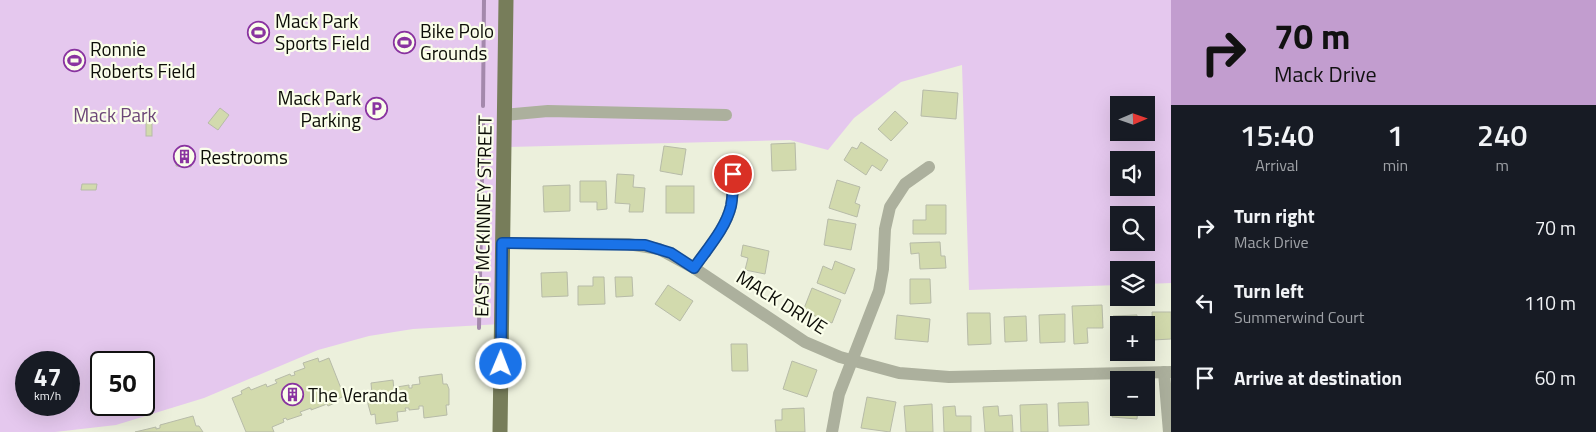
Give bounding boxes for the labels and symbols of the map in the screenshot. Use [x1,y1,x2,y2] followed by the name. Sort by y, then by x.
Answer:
[275,6,370,57] place label: Mack Park Sports Field
[420,16,494,67] place label: Bike Polo Grounds
[247,20,271,44] sports icon: Mack Park Sports Field
[392,30,416,54] sports icon: Bike Polo Grounds
[90,34,196,85] place label: Ronnie Roberts Field
[62,48,86,72] sports icon: Ronnie Roberts Field
[278,83,361,134] place label: Mack Park Parking
[1110,96,1155,141] north arrow
[365,97,389,121] parking icon: Mack Park Parking
[73,100,157,129] park label: Mack Park
[466,115,499,317] street label: EAST MCKINNEY STREET
[200,142,288,171] place label: Restrooms
[172,145,196,169] building icon: Restrooms
[712,153,754,195] pin
[731,262,833,341] street label: MACK DRIVE
[474,337,526,389] position arrow
[90,351,155,416] speed limit sign: 50
[308,380,408,409] place label: The Veranda
[280,383,304,407] building icon: The Veranda

